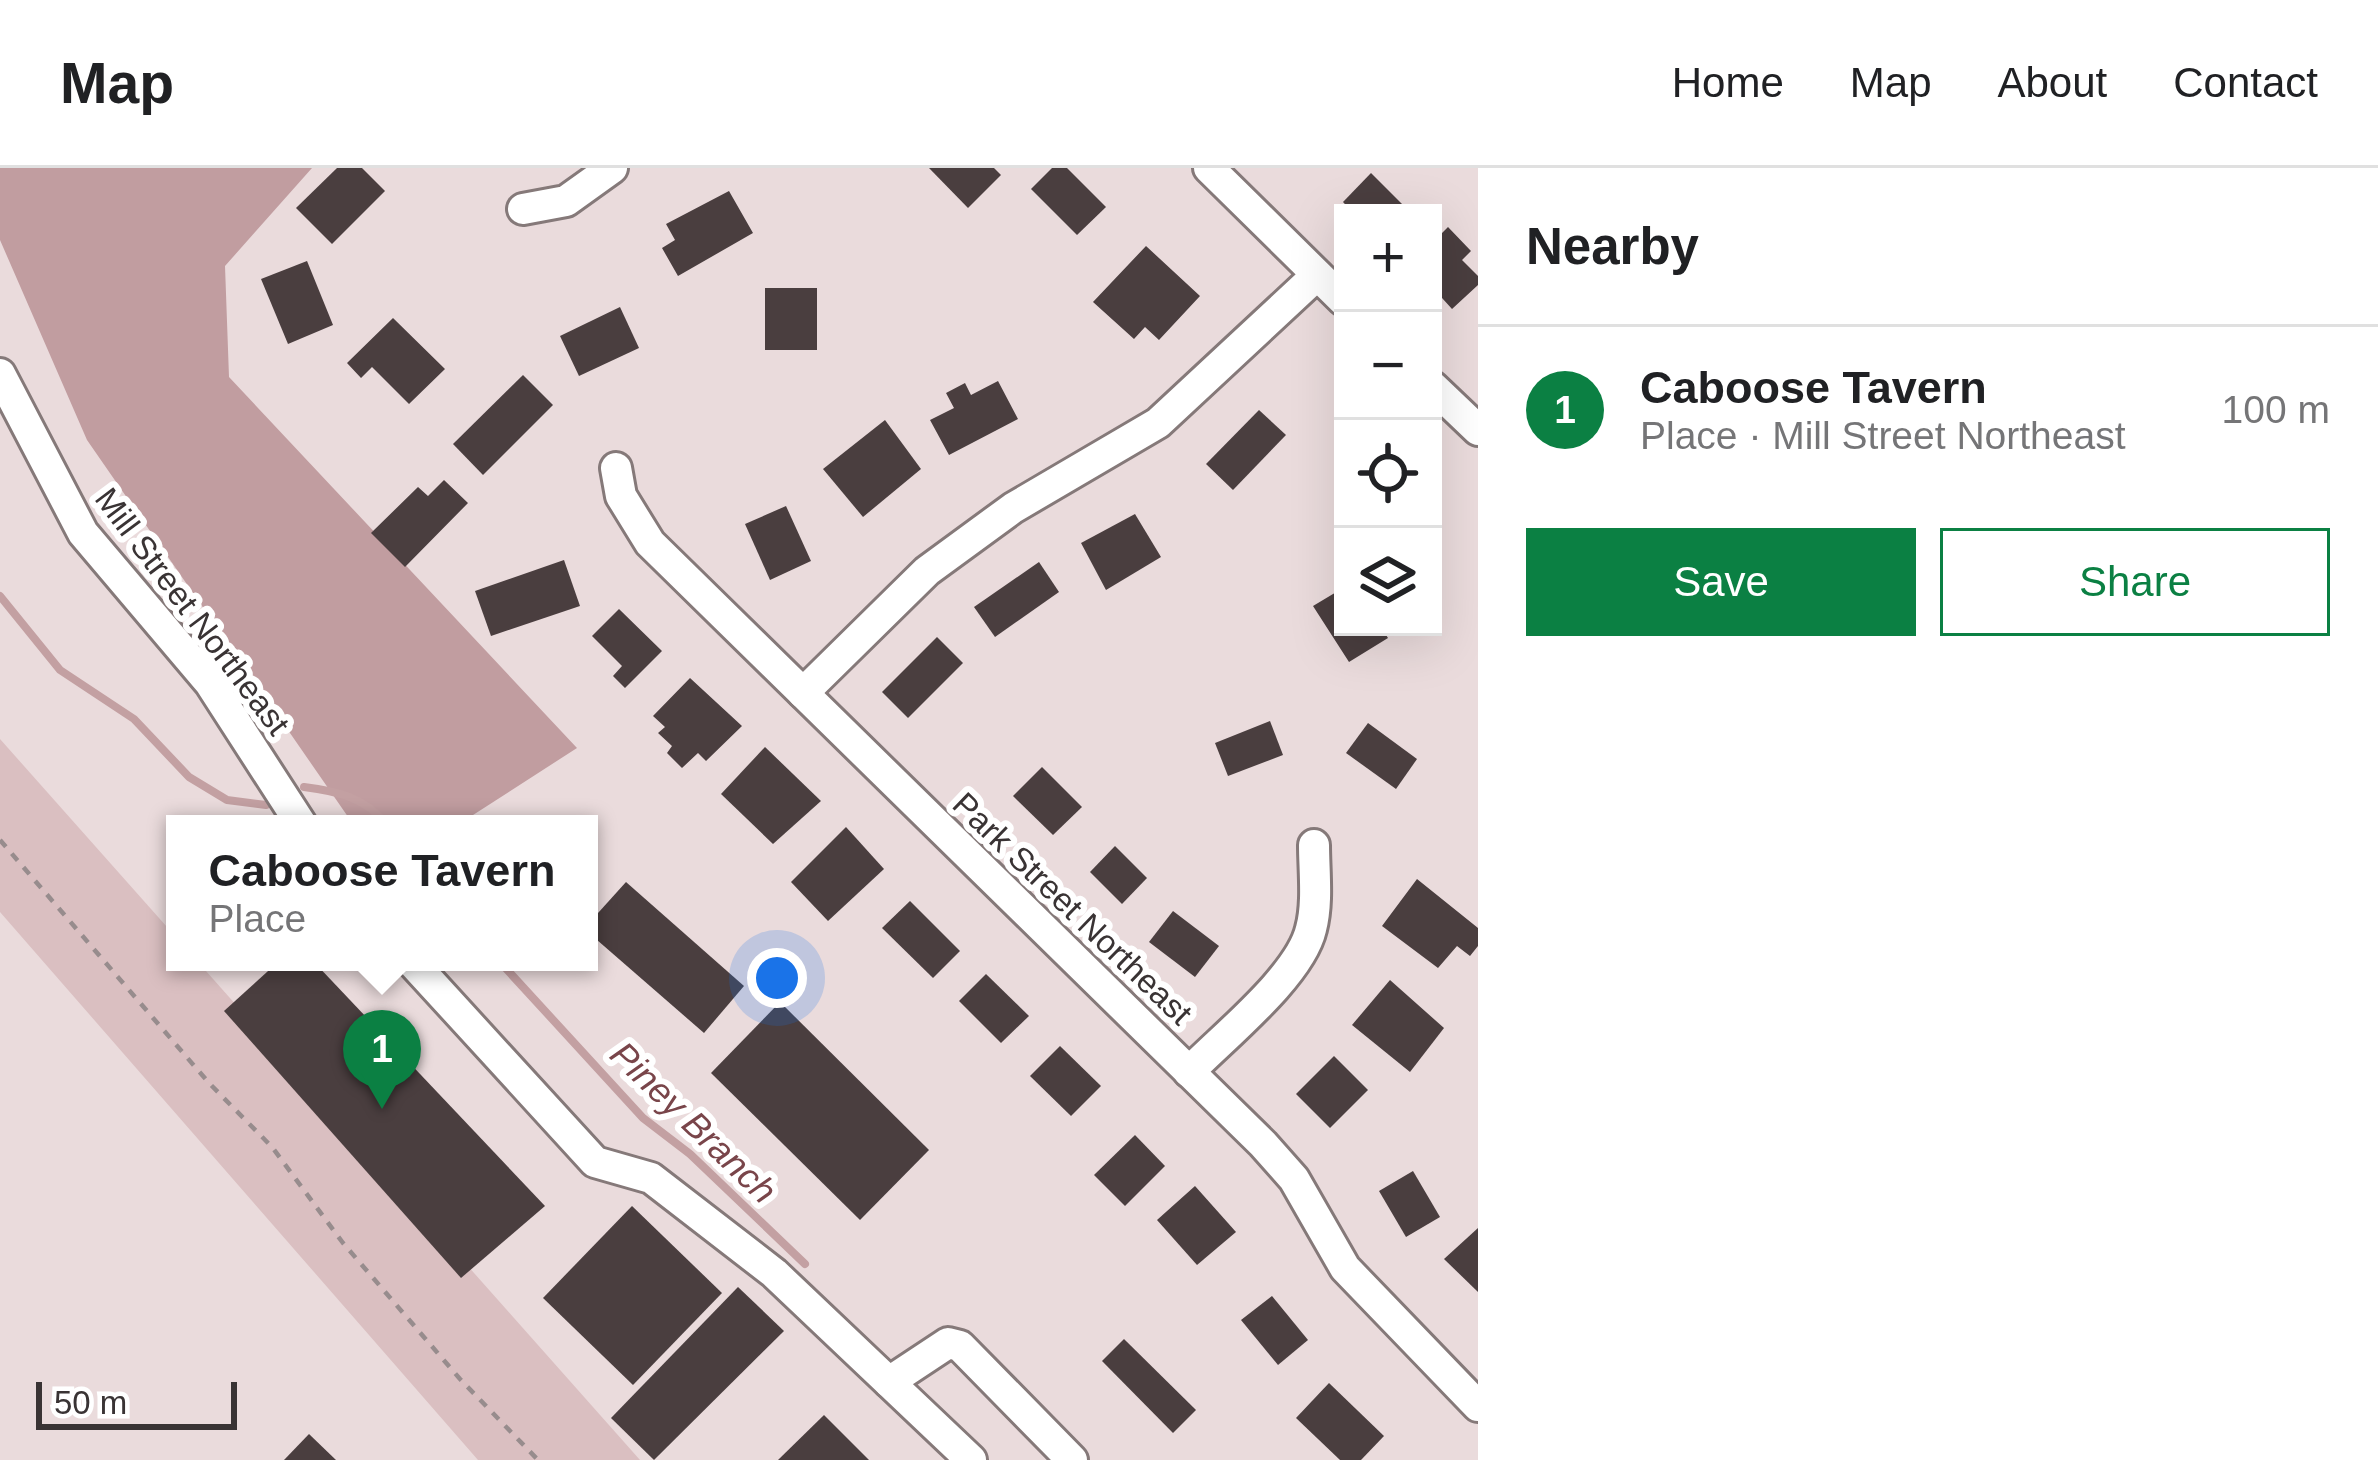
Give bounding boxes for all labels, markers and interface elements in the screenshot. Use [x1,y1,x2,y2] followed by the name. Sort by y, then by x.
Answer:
[60,51,174,115] text: Map
[1672,59,1784,106] text: Home
[1850,59,1931,106] text: Map
[1997,59,2107,106] text: About
[2173,59,2318,106] text: Contact
[1334,204,1442,636] map controls
[1334,204,1442,312] button: +
[1526,218,1699,275] text: Nearby
[1334,312,1442,420] button: −
[1640,362,1987,413] text: Caboose Tavern
[1554,388,1576,431] text: 1
[2222,388,2330,431] text: 100 m
[1640,414,2126,457] text: Place · Mill Street Northeast
[1334,420,1442,528] button: locate
[88,481,297,742] street label: Mill Street Northeast
[1334,528,1442,636] button: layers
[1526,528,1916,636] button: Save
[1940,528,2330,636] button: Share
[946,785,1200,1032] street label: Park Street Northeast
[166,815,598,971] popup
[209,845,555,896] text: Caboose Tavern
[209,897,306,940] text: Place
[747,948,807,1008] your location
[343,1010,421,1109] pin: 1
[602,1033,785,1211] water label: Piney Branch
[36,1376,237,1429] scale bar
[54,1384,127,1421] text: 50 m

